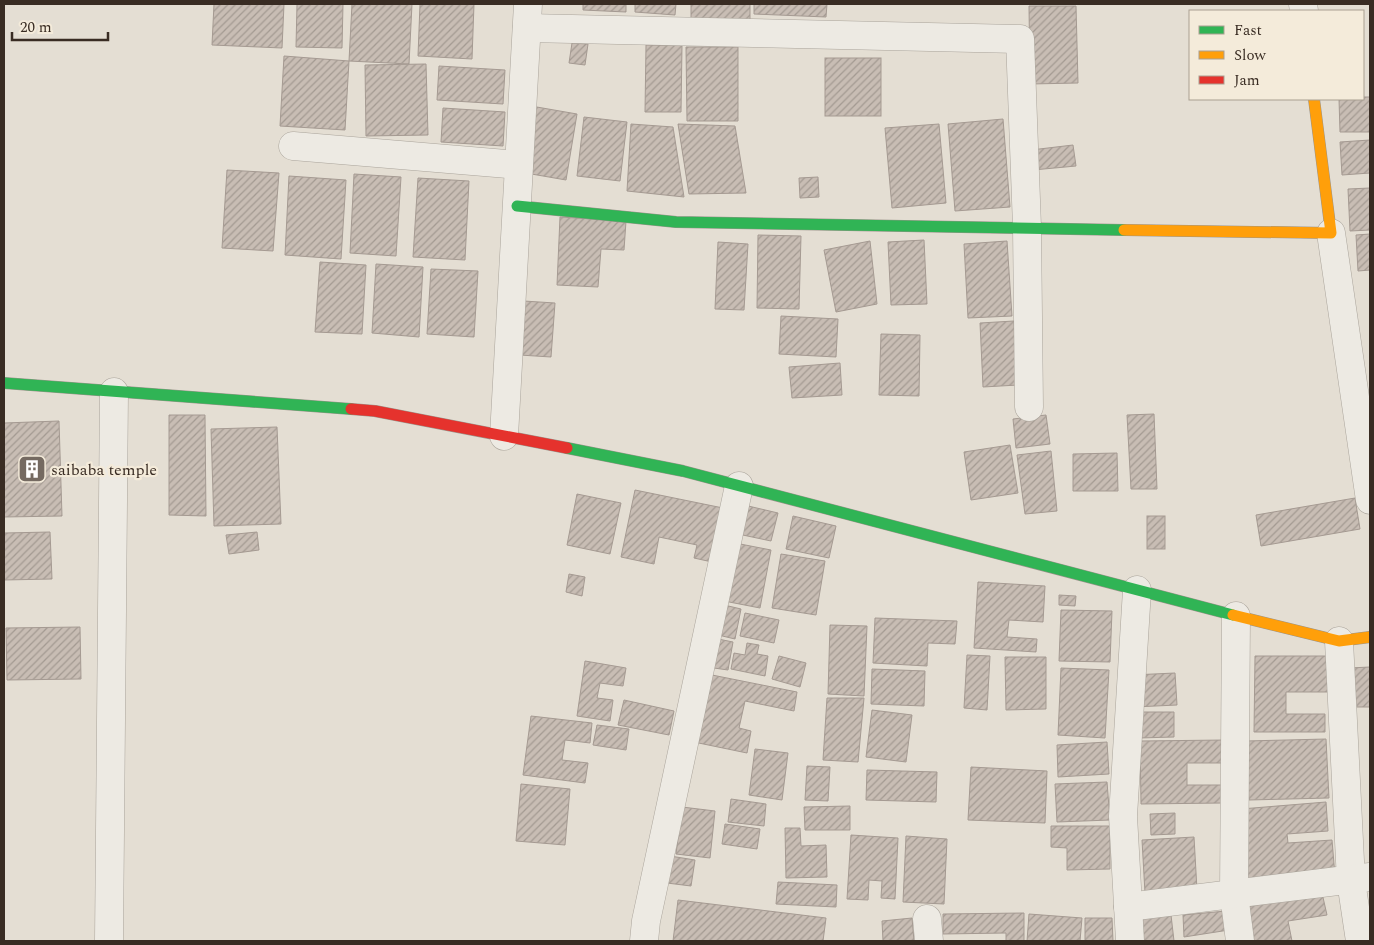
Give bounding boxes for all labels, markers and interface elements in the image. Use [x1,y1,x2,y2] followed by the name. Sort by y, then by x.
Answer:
[12,10,109,42] scale bar
[1189,10,1364,100] legend
[20,16,52,39] text: 20 m
[1234,19,1262,42] text: Fast
[1234,44,1266,67] text: Slow
[1234,69,1260,92] text: Jam
[17,454,47,484] building icon: saibaba temple
[51,458,157,482] place label: saibaba temple

